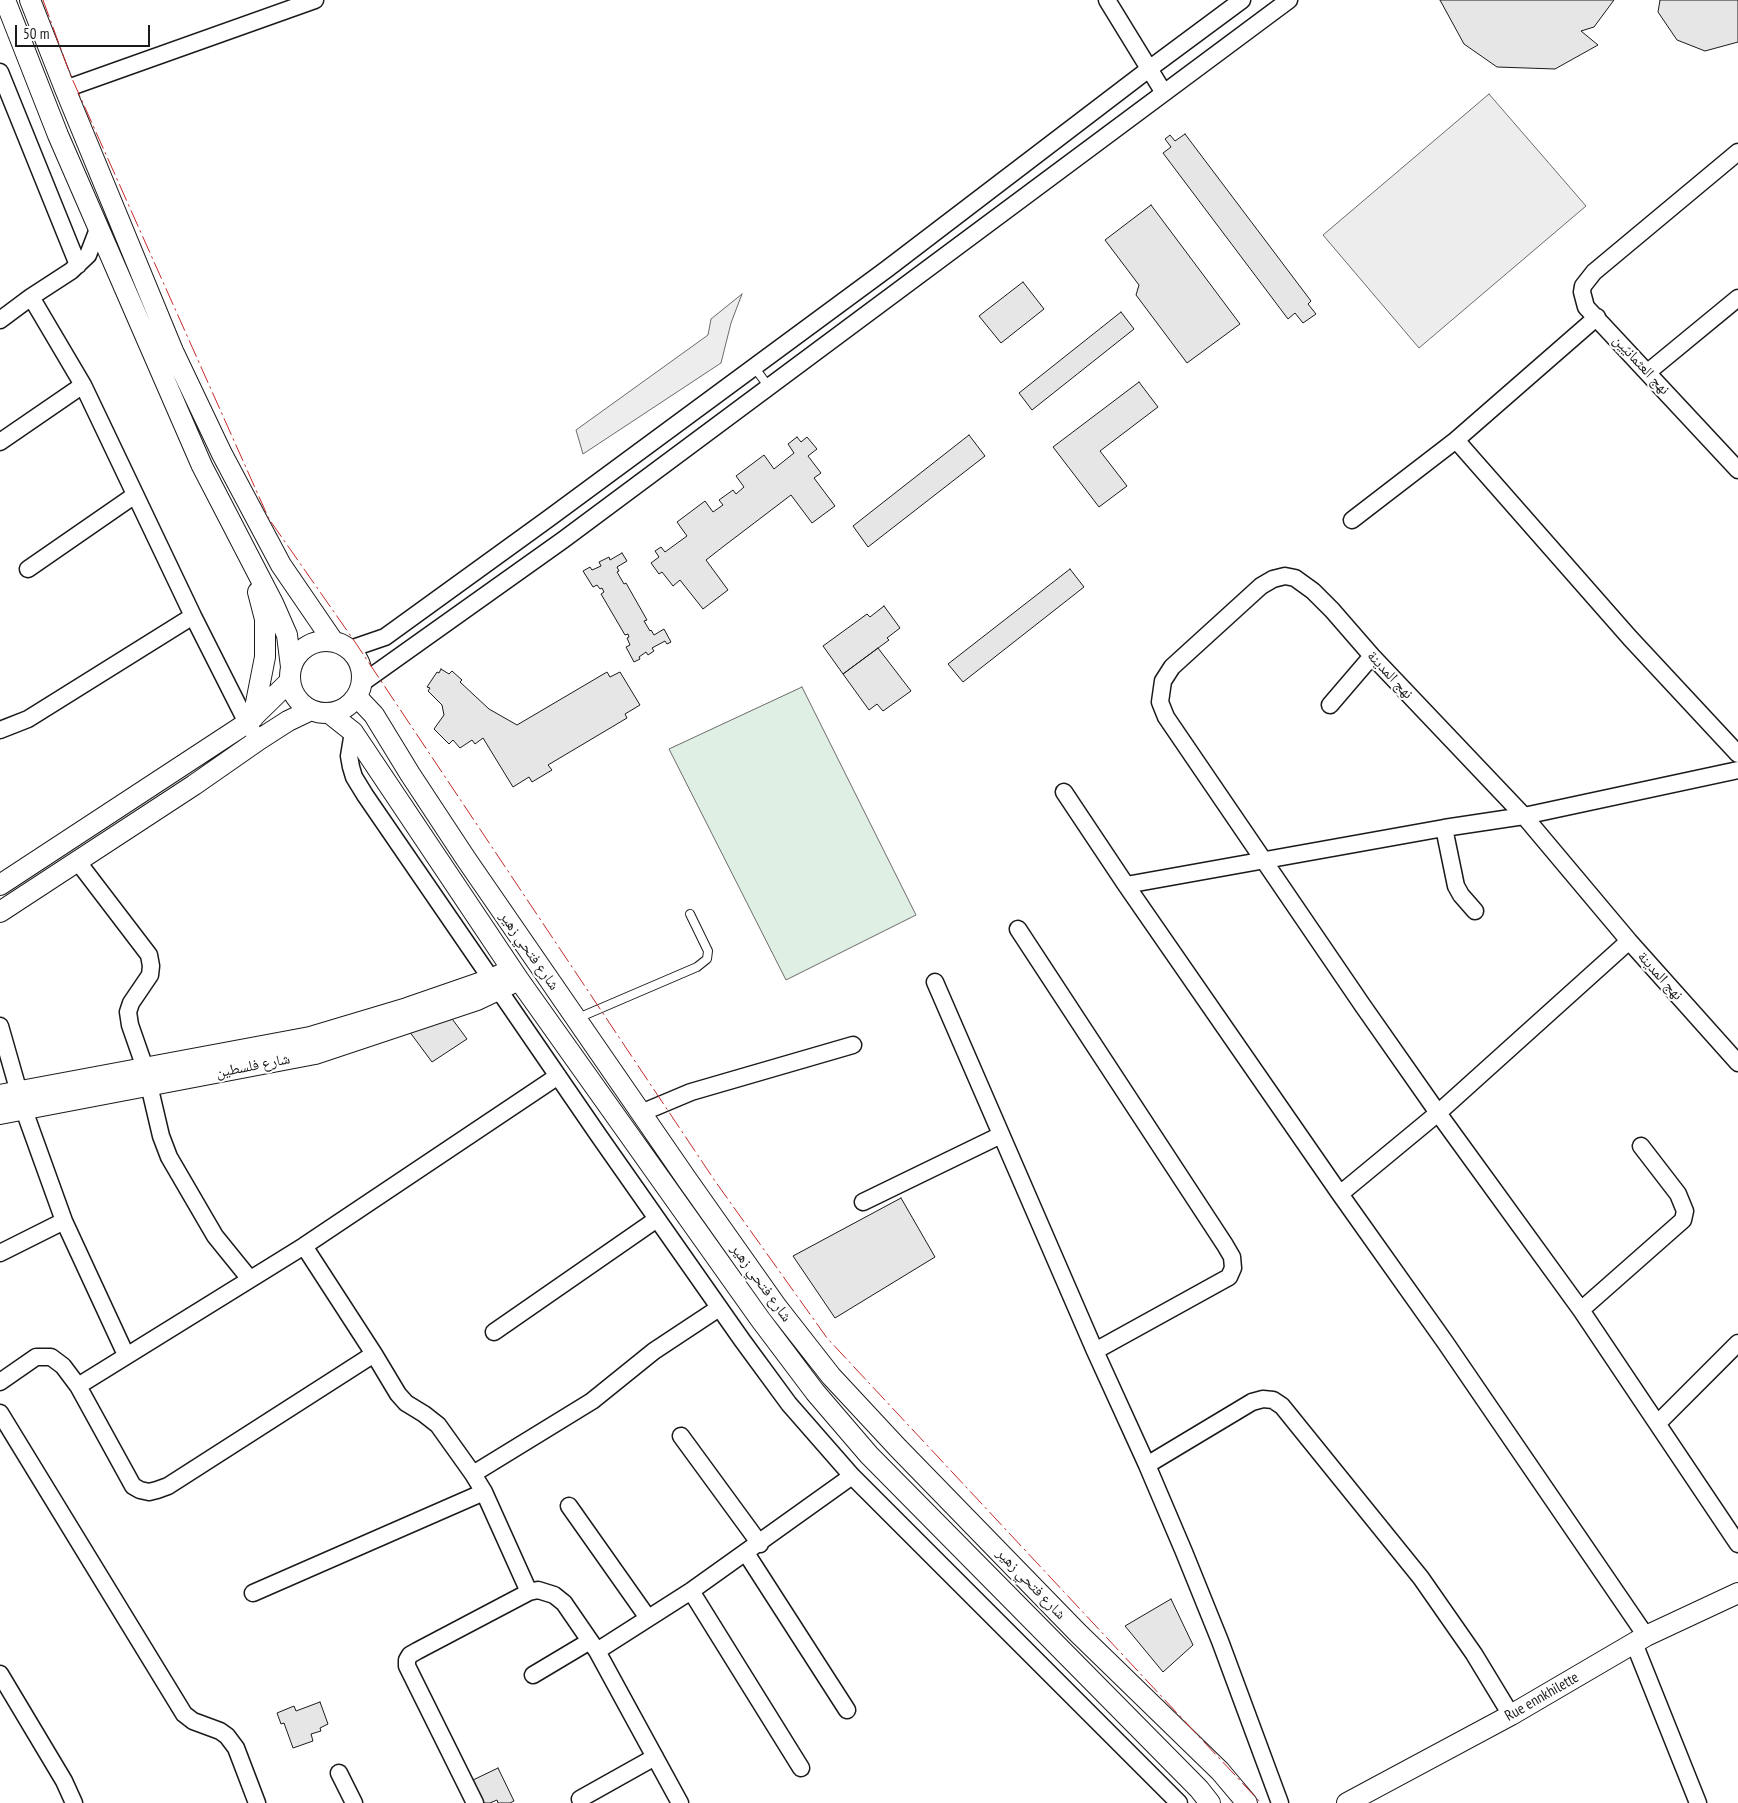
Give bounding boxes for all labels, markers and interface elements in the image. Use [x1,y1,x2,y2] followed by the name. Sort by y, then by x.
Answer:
[18,15,152,47] scale bar
[23,24,49,43] text: 50 m
[1609,331,1673,399] street label: نهج العثمانيّين
[1363,647,1417,703] street label: نهج المدينة
[495,908,563,994] street label: شارع فتحي زهير
[1633,948,1687,1004] street label: نهج المدينة
[214,1050,292,1082] street label: شارع فلسطين
[727,1241,795,1325] street label: شارع فتحي زهير
[993,1545,1069,1623] street label: شارع فتحي زهير
[1502,1669,1582,1725] street label: Rue ennkhilette

